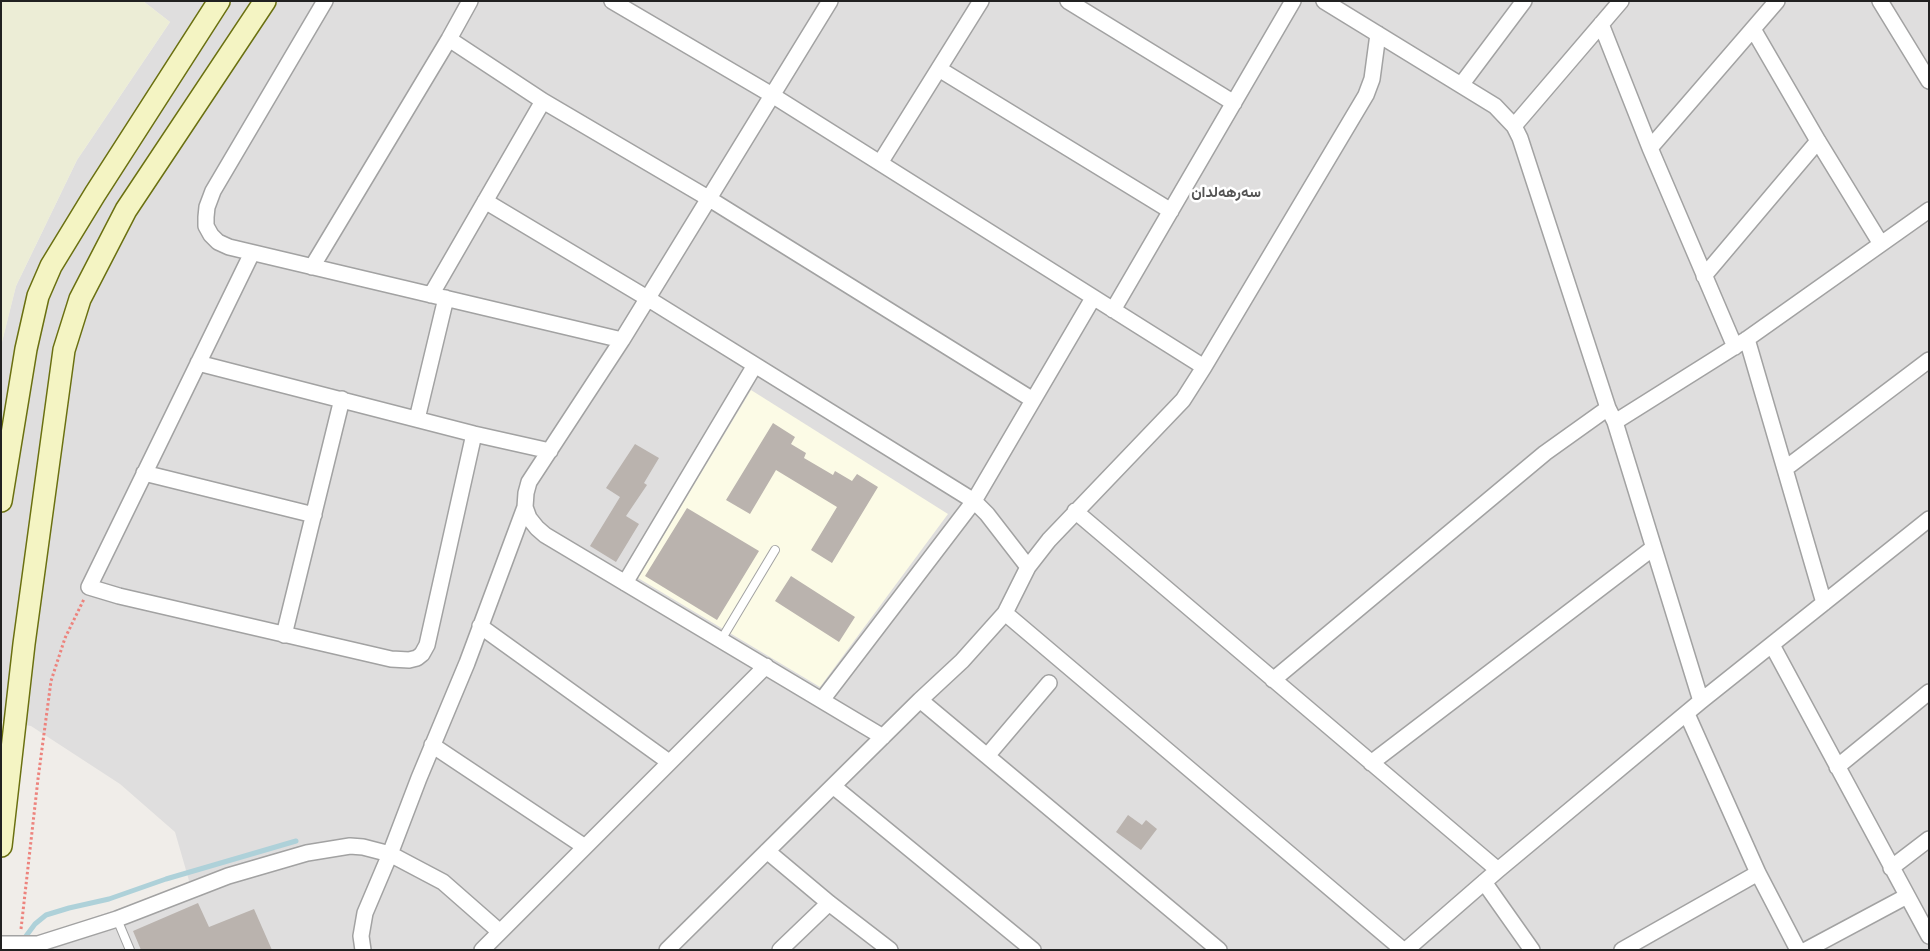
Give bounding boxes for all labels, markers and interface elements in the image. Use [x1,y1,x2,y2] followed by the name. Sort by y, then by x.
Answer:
[1191,185,1261,203] district label: سەرهەلدان

